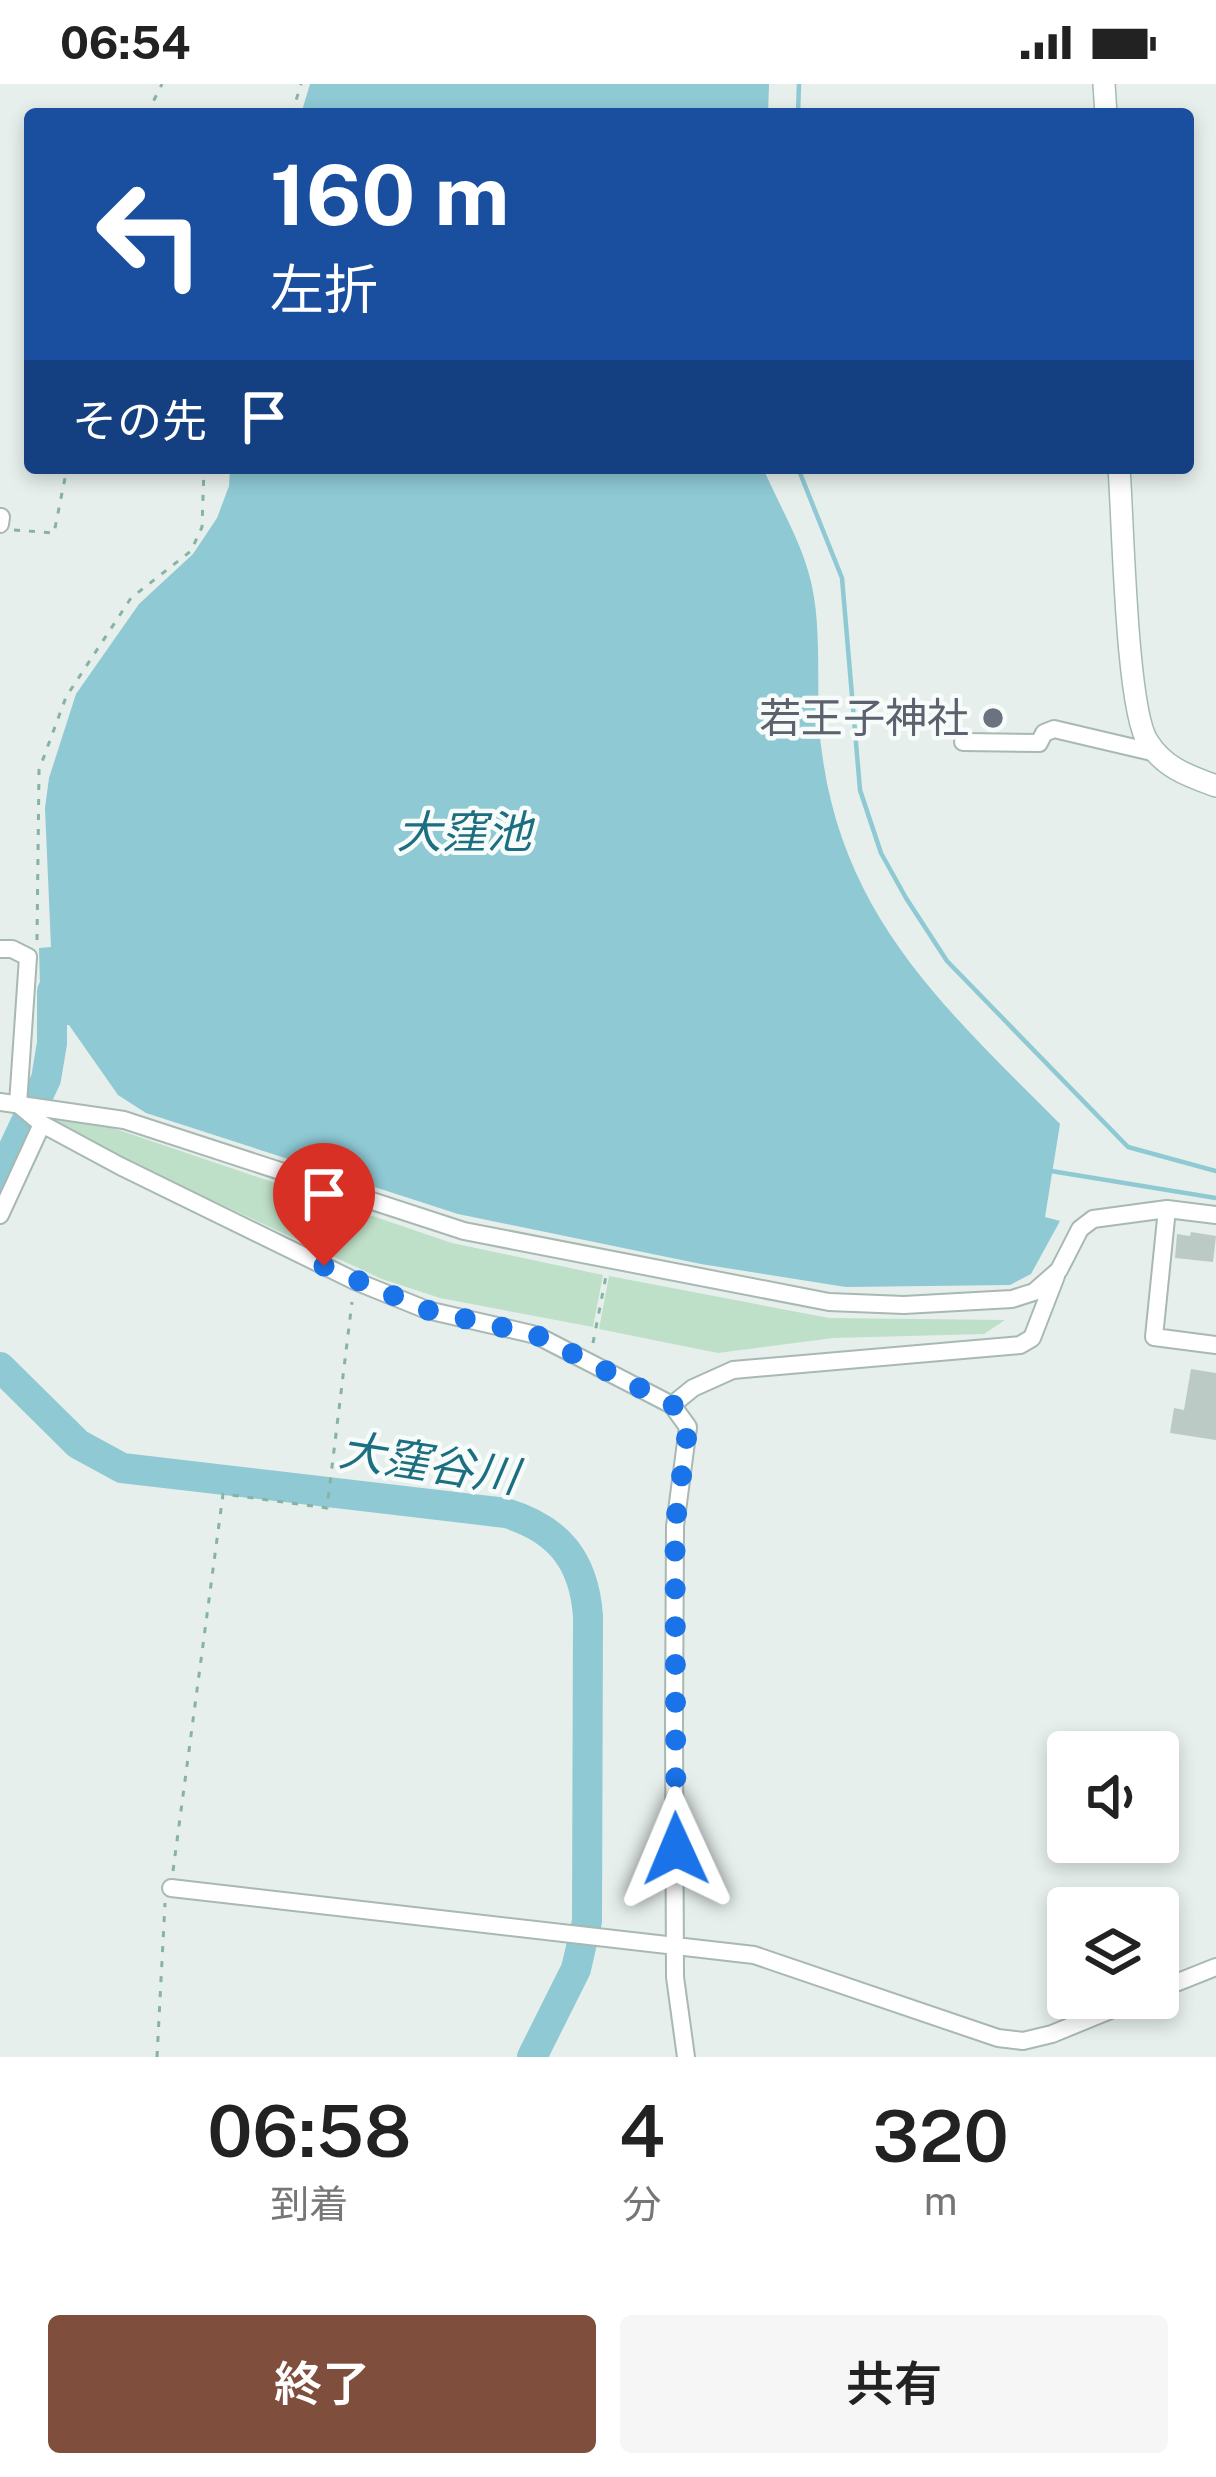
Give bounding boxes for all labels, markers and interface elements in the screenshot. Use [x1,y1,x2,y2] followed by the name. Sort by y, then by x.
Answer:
[60,16,191,69] text: 06:54
[270,145,509,244] text: 160 m
[72,156,228,312] icon: left
[270,258,378,321] text: 左折
[231,384,297,450] icon: arrive
[72,394,207,447] text: その先
[759,693,969,742] place label: 若王子神社
[980,705,1006,731] marker: 若王子神社
[396,805,535,858] water label: 大窪池
[273,1143,375,1266] pin
[291,1161,357,1227] icon: arrive
[336,1422,526,1503] water label: 大窪谷川
[1047,1731,1179,2019] map controls
[1047,1731,1179,1863] button: sound
[613,1786,739,1912] position arrow
[1047,1887,1179,2019] button: layers
[207,2089,411,2173] text: 06:58
[619,2089,665,2173] text: 4
[872,2094,1009,2178] text: 320
[924,2178,957,2224] text: m
[270,2181,348,2227] text: 到着
[622,2181,661,2227] text: 分
[48,2315,596,2453] button: 終了
[620,2315,1168,2453] button: 共有

